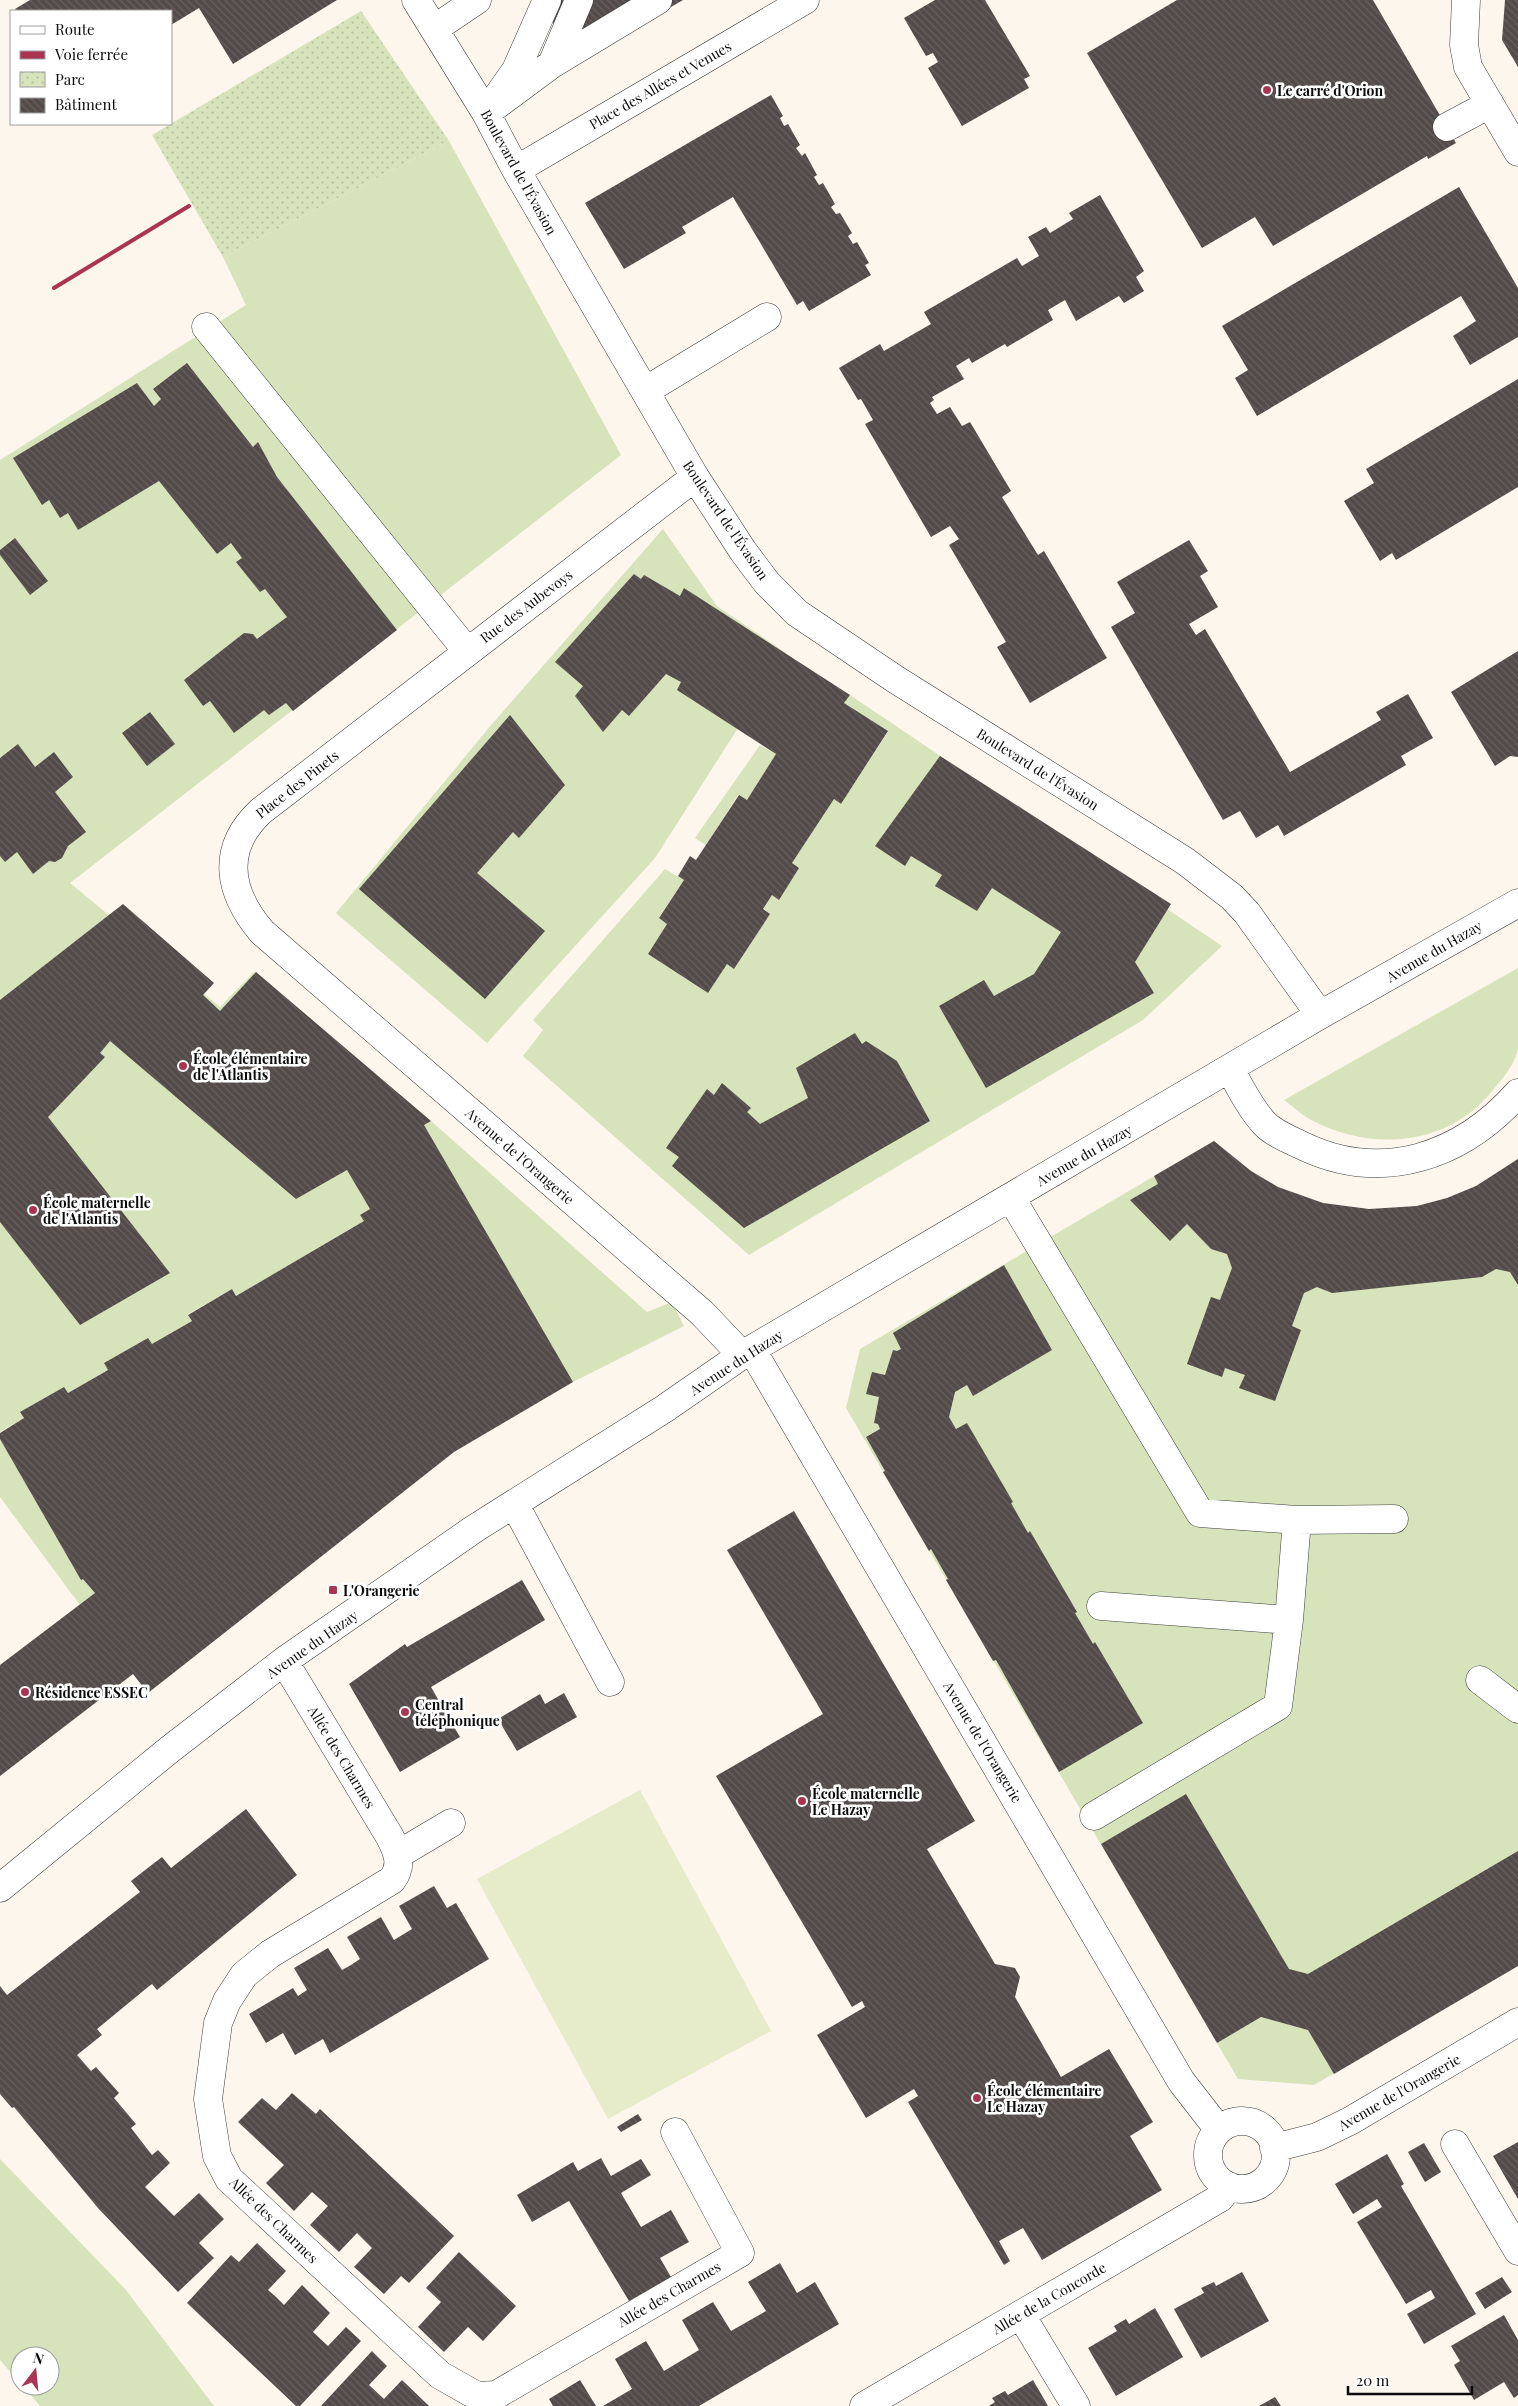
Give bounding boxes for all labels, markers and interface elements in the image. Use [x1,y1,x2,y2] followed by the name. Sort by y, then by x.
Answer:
[10,10,172,125] legend
[55,19,95,39] text: Route
[585,36,735,134] street label: Place des Allées et Venues
[54,44,128,64] text: Voie ferrée
[55,69,85,89] text: Parc
[1277,81,1383,100] place label: Le carré d'Orion
[1261,84,1273,96] marker: Le carré d'Orion
[55,94,117,114] text: Bâtiment
[477,106,562,239] street label: Boulevard de l'Évasion
[679,457,773,584] street label: Boulevard de l'Évasion
[476,565,576,647] street label: Rue des Aubevoys
[973,724,1103,815] street label: Boulevard de l'Évasion
[252,746,342,822] street label: Place des Pinets
[1382,916,1485,987] street label: Avenue du Hazay
[193,1049,308,1084] place label: École élémentaire de l'Atlantis
[177,1060,189,1072] marker: École élémentaire de l'Atlantis
[461,1103,578,1208] street label: Avenue de l'Orangerie
[1032,1120,1135,1191] street label: Avenue du Hazay
[43,1193,151,1228] place label: École maternelle de l'Atlantis
[27,1204,39,1216] marker: École maternelle de l'Atlantis
[685,1325,786,1400] street label: Avenue du Hazay
[343,1581,420,1600] place label: L'Orangerie
[327,1584,339,1596] marker: L'Orangerie
[262,1605,362,1683] street label: Avenue du Hazay
[939,1677,1027,1806] street label: Avenue de l'Orangerie
[35,1683,148,1702] place label: Résidence ESSEC
[19,1686,31,1698] marker: Résidence ESSEC
[414,1695,500,1730] place label: Central téléphonique
[303,1701,380,1812] street label: Allée des Charmes
[399,1706,411,1718] marker: Central téléphonique
[812,1784,920,1819] place label: École maternelle Le Hazay
[796,1795,808,1807] marker: École maternelle Le Hazay
[1334,2049,1464,2135] street label: Avenue de l'Orangerie
[987,2081,1102,2116] place label: École élémentaire Le Hazay
[971,2092,983,2104] marker: École élémentaire Le Hazay
[225,2172,322,2267] street label: Allée des Charmes
[613,2257,724,2332] street label: Allée des Charmes
[988,2258,1109,2339] street label: Allée de la Concorde
[10,2346,60,2396] north arrow
[31,2347,46,2369] text: N
[1348,2364,1472,2396] scale bar
[1356,2370,1390,2390] text: 20 m

